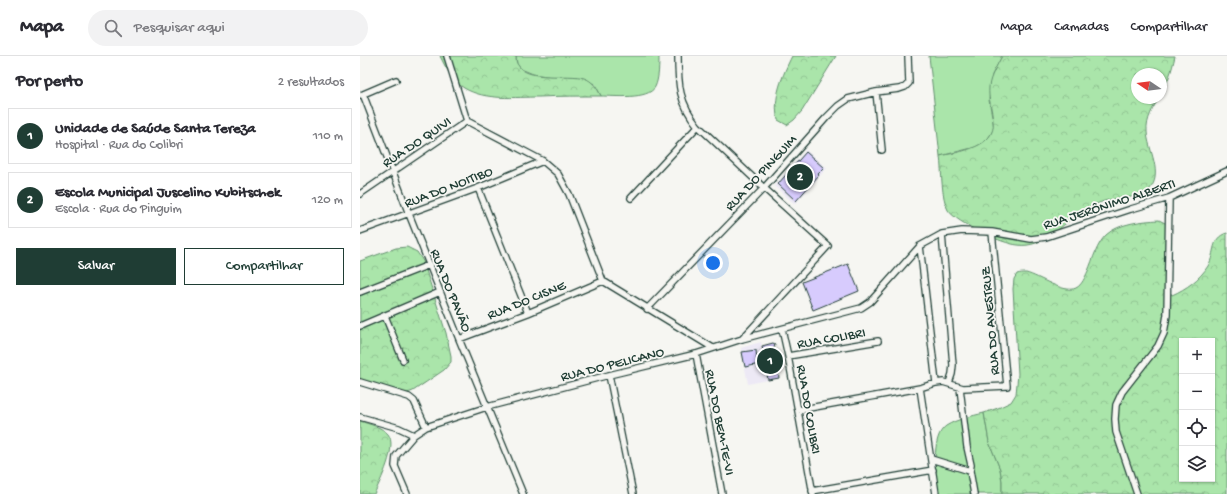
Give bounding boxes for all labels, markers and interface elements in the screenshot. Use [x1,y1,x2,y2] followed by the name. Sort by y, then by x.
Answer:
[88,10,368,46] search box
[20,16,64,39] text: Mapa
[102,17,124,39] icon: search
[134,19,225,37] text: Pesquisar aqui
[1000,19,1032,36] text: Mapa
[1054,19,1109,36] text: Camadas
[1131,19,1207,36] text: Compartilhar
[1131,68,1167,104] north arrow
[16,72,83,92] text: Por perto
[278,75,344,90] text: 2 resultados
[380,114,455,172] street label: RUA DO QUIVI
[55,120,256,138] text: Unidade de Saúde Santa Tereza
[27,129,33,144] text: 1
[313,129,343,144] text: 110 m
[722,132,802,215] street label: RUA DO PINGUIM
[55,138,183,153] text: Hospital · Rua do Colibri
[787,162,813,192] pin: 2
[402,164,496,213] street label: RUA DO NOITIBO
[1041,176,1178,235] street label: RUA JERÔNIMO ALBERTI
[55,184,281,202] text: Escola Municipal Juscelino Kubitschek
[27,193,33,208] text: 2
[312,193,343,208] text: 120 m
[55,202,182,217] text: Escola · Rua do Pinguim
[425,247,474,336] street label: RUA DO PAVÃO
[16,248,176,285] button: Salvar
[184,248,344,285] button: Compartilhar
[703,253,723,273] your location
[978,265,1005,376] street label: RUA DO AVESTRUZ
[485,277,570,325] street label: RUA DO CISNE
[796,325,867,354] street label: RUA COLIBRI
[1179,338,1215,482] map controls
[1179,338,1215,374] button: +
[559,344,667,387] street label: RUA DO PELICANO
[757,346,783,376] pin: 1
[791,364,824,455] street label: RUA DO COLIBRI
[700,368,737,477] street label: RUA DO BEM-TE-VI
[1179,374,1215,410] button: −
[1179,410,1215,446] button: locate
[1179,446,1215,482] button: layers

